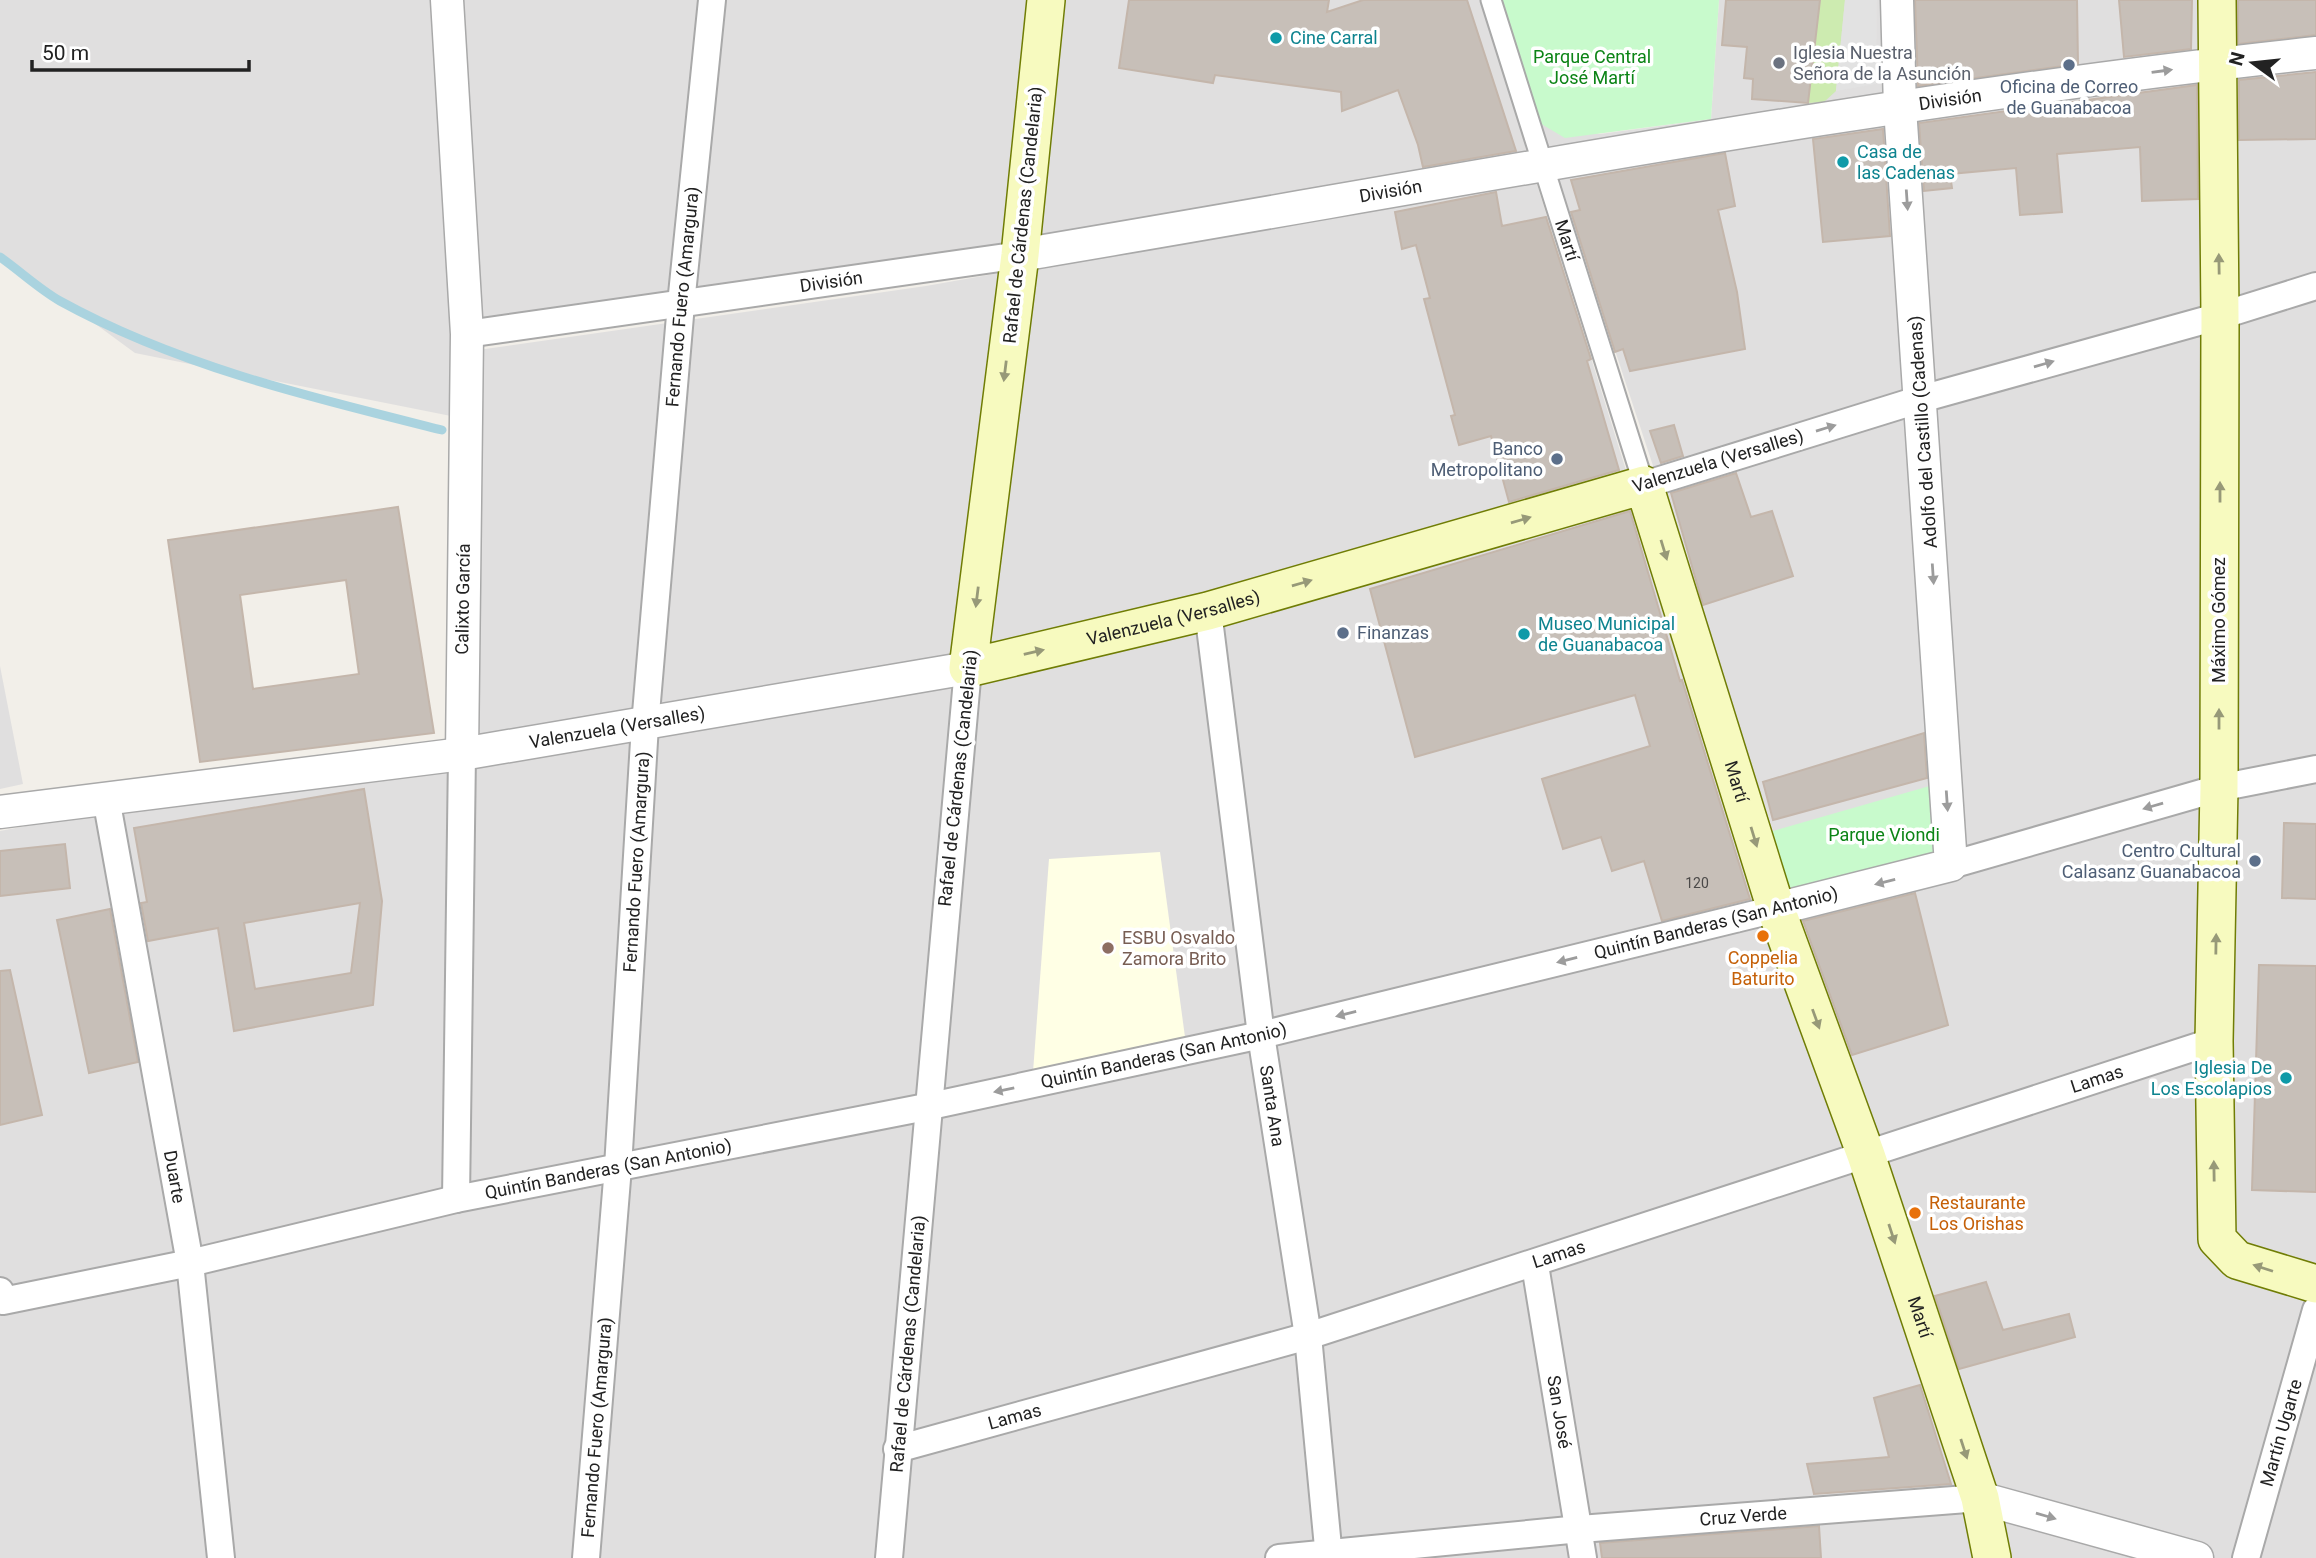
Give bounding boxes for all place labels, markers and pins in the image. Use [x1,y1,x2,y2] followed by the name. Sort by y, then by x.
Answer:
[1290,27,1378,48] place label: Cine Carral
[1268,30,1284,46] marker: Cine Carral
[1793,42,1971,84] place label: Iglesia Nuestra Señora de la Asunción
[1771,55,1787,71] marker: Iglesia Nuestra Señora de la Asunción
[2061,57,2077,73] marker: Oficina de Correo de Guanabacoa
[2000,76,2138,118] place label: Oficina de Correo de Guanabacoa
[1857,141,1955,183] place label: Casa de las Cadenas
[1835,154,1851,170] marker: Casa de las Cadenas
[1431,438,1543,480] place label: Banco Metropolitano
[1549,451,1565,467] marker: Banco Metropolitano
[1538,613,1675,655] place label: Museo Municipal de Guanabacoa
[1357,622,1429,643] place label: Finanzas
[1335,625,1351,641] marker: Finanzas
[1516,626,1532,642] marker: Museo Municipal de Guanabacoa
[2062,840,2241,882] place label: Centro Cultural Calasanz Guanabacoa
[2247,853,2263,869] marker: Centro Cultural Calasanz Guanabacoa
[1122,927,1235,969] place label: ESBU Osvaldo Zamora Brito
[1755,928,1771,944] marker: Coppelia Baturito
[1100,940,1116,956] marker: ESBU Osvaldo Zamora Brito
[1728,947,1798,989] place label: Coppelia Baturito
[2151,1057,2272,1099] place label: Iglesia De Los Escolapios
[2278,1070,2294,1086] marker: Iglesia De Los Escolapios
[1929,1192,2025,1234] place label: Restaurante Los Orishas
[1907,1205,1923,1221] marker: Restaurante Los Orishas

